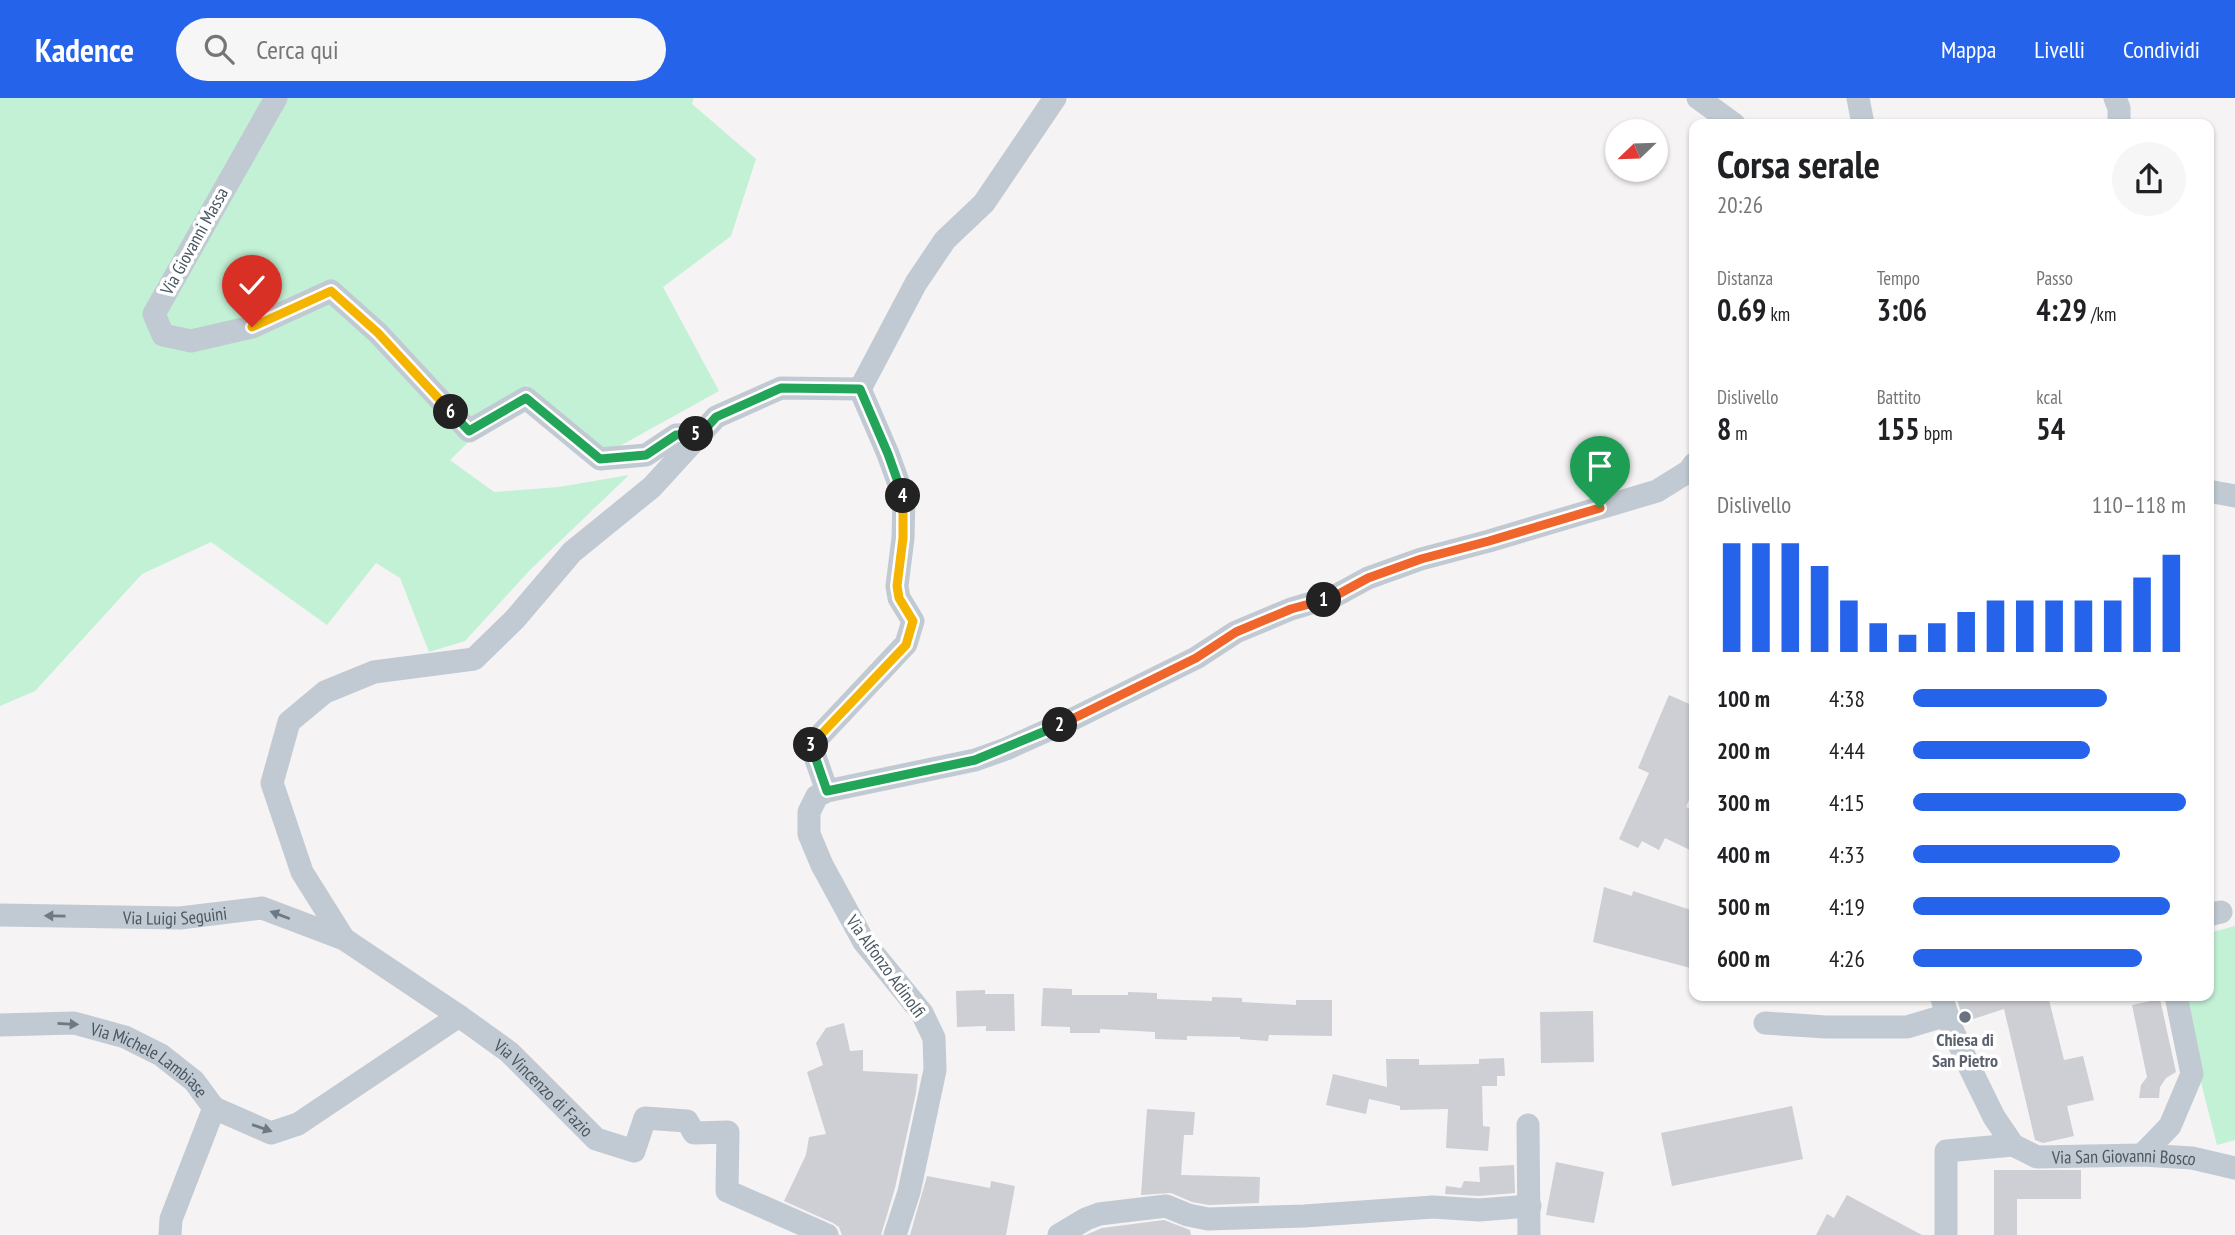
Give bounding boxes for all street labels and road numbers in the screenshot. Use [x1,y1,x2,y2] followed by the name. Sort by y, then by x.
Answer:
[155,183,233,300] street label: Via Giovanni Massa
[122,901,228,930] street label: Via Luigi Seguini
[841,909,931,1022] street label: Via Alfonzo Adinolfi
[87,1016,213,1102] street label: Via Michele Lambiase
[489,1033,599,1142] street label: Via Vincenzo di Fazio
[2051,1143,2199,1170] street label: Via San Giovanni Bosco

